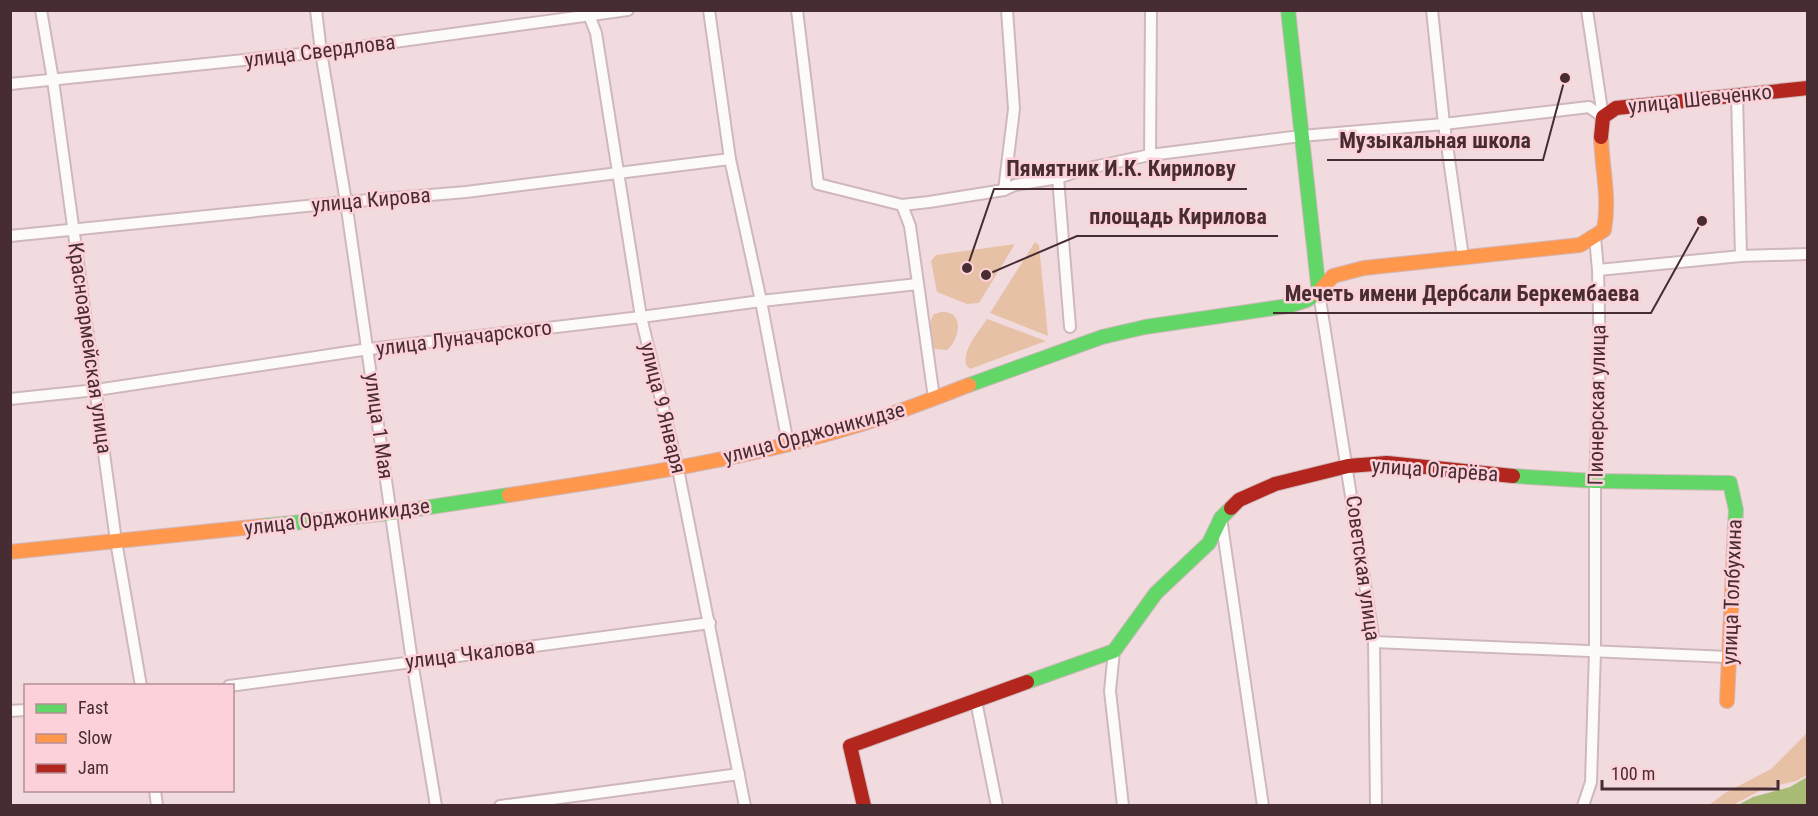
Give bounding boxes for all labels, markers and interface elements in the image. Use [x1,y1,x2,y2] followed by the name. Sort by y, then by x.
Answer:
[243,30,397,72] street label: улица Свердлова
[1627,80,1773,118] street label: улица Шевченко
[1327,120,1543,160] callout: Музыкальная школа
[1339,128,1531,153] text: Музыкальная школа
[994,149,1247,189] callout: Пямятник И.К. Кирилову
[1006,156,1236,181] text: Пямятник И.К. Кирилову
[310,183,432,217] street label: улица Кирова
[1077,196,1278,236] callout: площадь Кирилова
[1089,204,1267,229] text: площадь Кирилова
[63,241,117,455] street label: Красноармейская улица
[1273,273,1651,313] callout: Мечеть имени Дербсали Беркембаева
[1285,281,1639,306] text: Мечеть имени Дербсали Беркембаева
[375,315,553,361] street label: улица Луначарского
[1584,324,1610,486] street label: Пионерская улица
[635,340,691,476] street label: улица 9 Января
[360,371,398,481] street label: улица 1 Мая
[721,397,907,469] street label: улица Орджоникидзе
[1371,454,1499,486] street label: улица Огарёва
[243,494,431,540] street label: улица Орджоникидзе
[1341,494,1385,642] street label: Советская улица
[1717,519,1747,665] street label: улица Толбухина
[404,634,536,674] street label: улица Чкалова
[24,684,234,792] legend
[78,697,109,718] text: Fast
[78,727,113,748] text: Slow
[1602,753,1778,791] scale bar
[78,757,109,778] text: Jam
[1611,763,1655,784] text: 100 m

